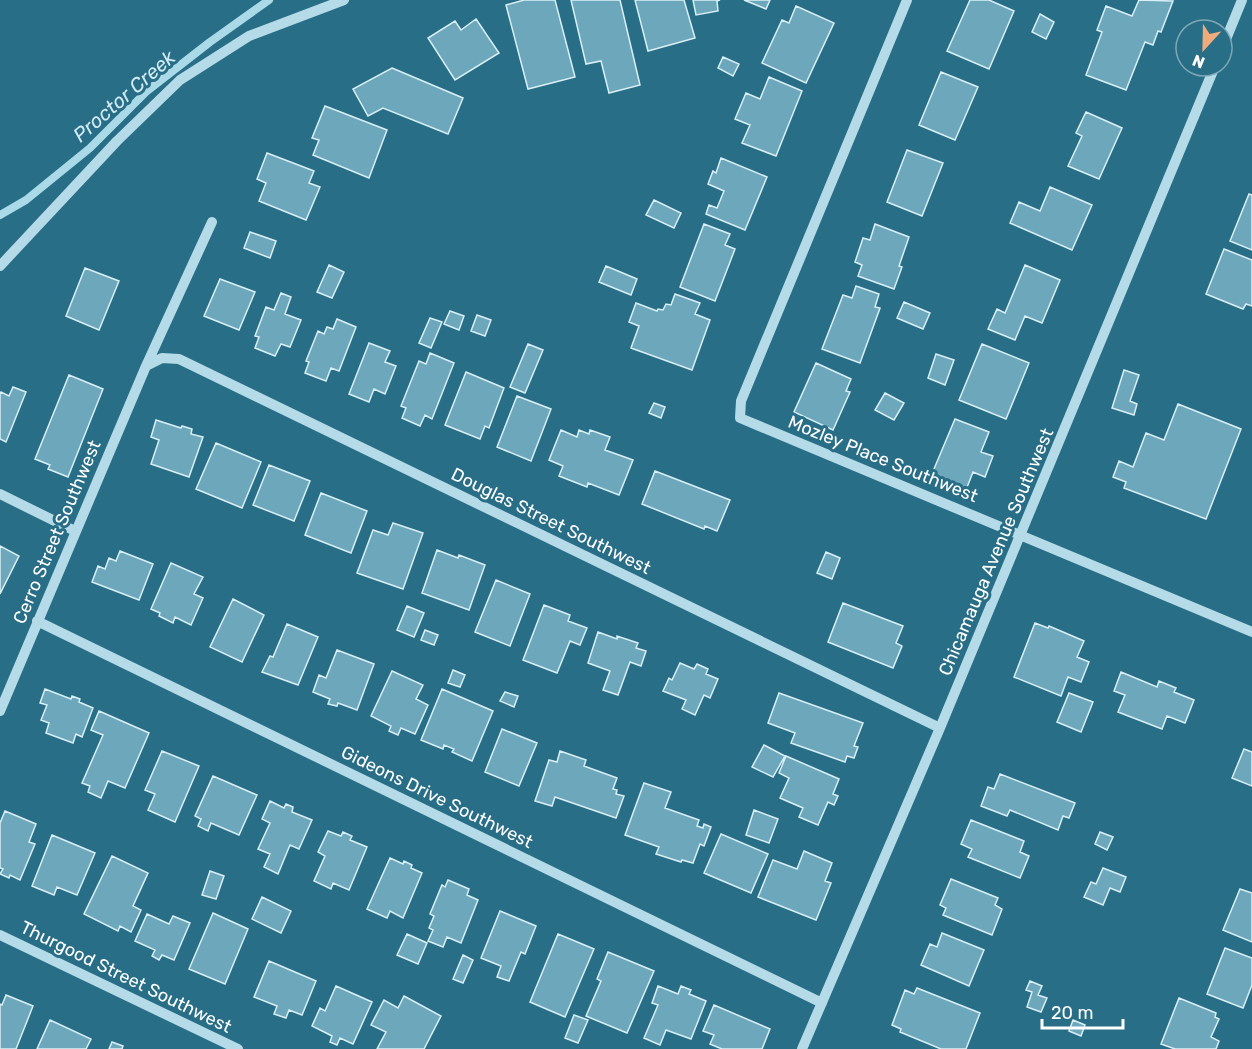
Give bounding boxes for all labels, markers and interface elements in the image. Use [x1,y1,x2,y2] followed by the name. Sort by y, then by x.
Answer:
[1174,18,1234,78] north arrow
[68,45,181,147] water label: Proctor Creek
[1190,50,1207,72] text: N
[785,411,981,507] street label: Mozley Place Southwest
[934,425,1058,679] street label: Chicamauga Avenue Southwest
[8,437,106,627] street label: Cerro Street Southwest
[448,463,654,579] street label: Douglas Street Southwest
[338,741,536,853] street label: Gideons Drive Southwest
[17,916,235,1038] street label: Thurgood Street Southwest
[1042,992,1123,1030] scale bar
[1051,1002,1093,1024] text: 20 m

